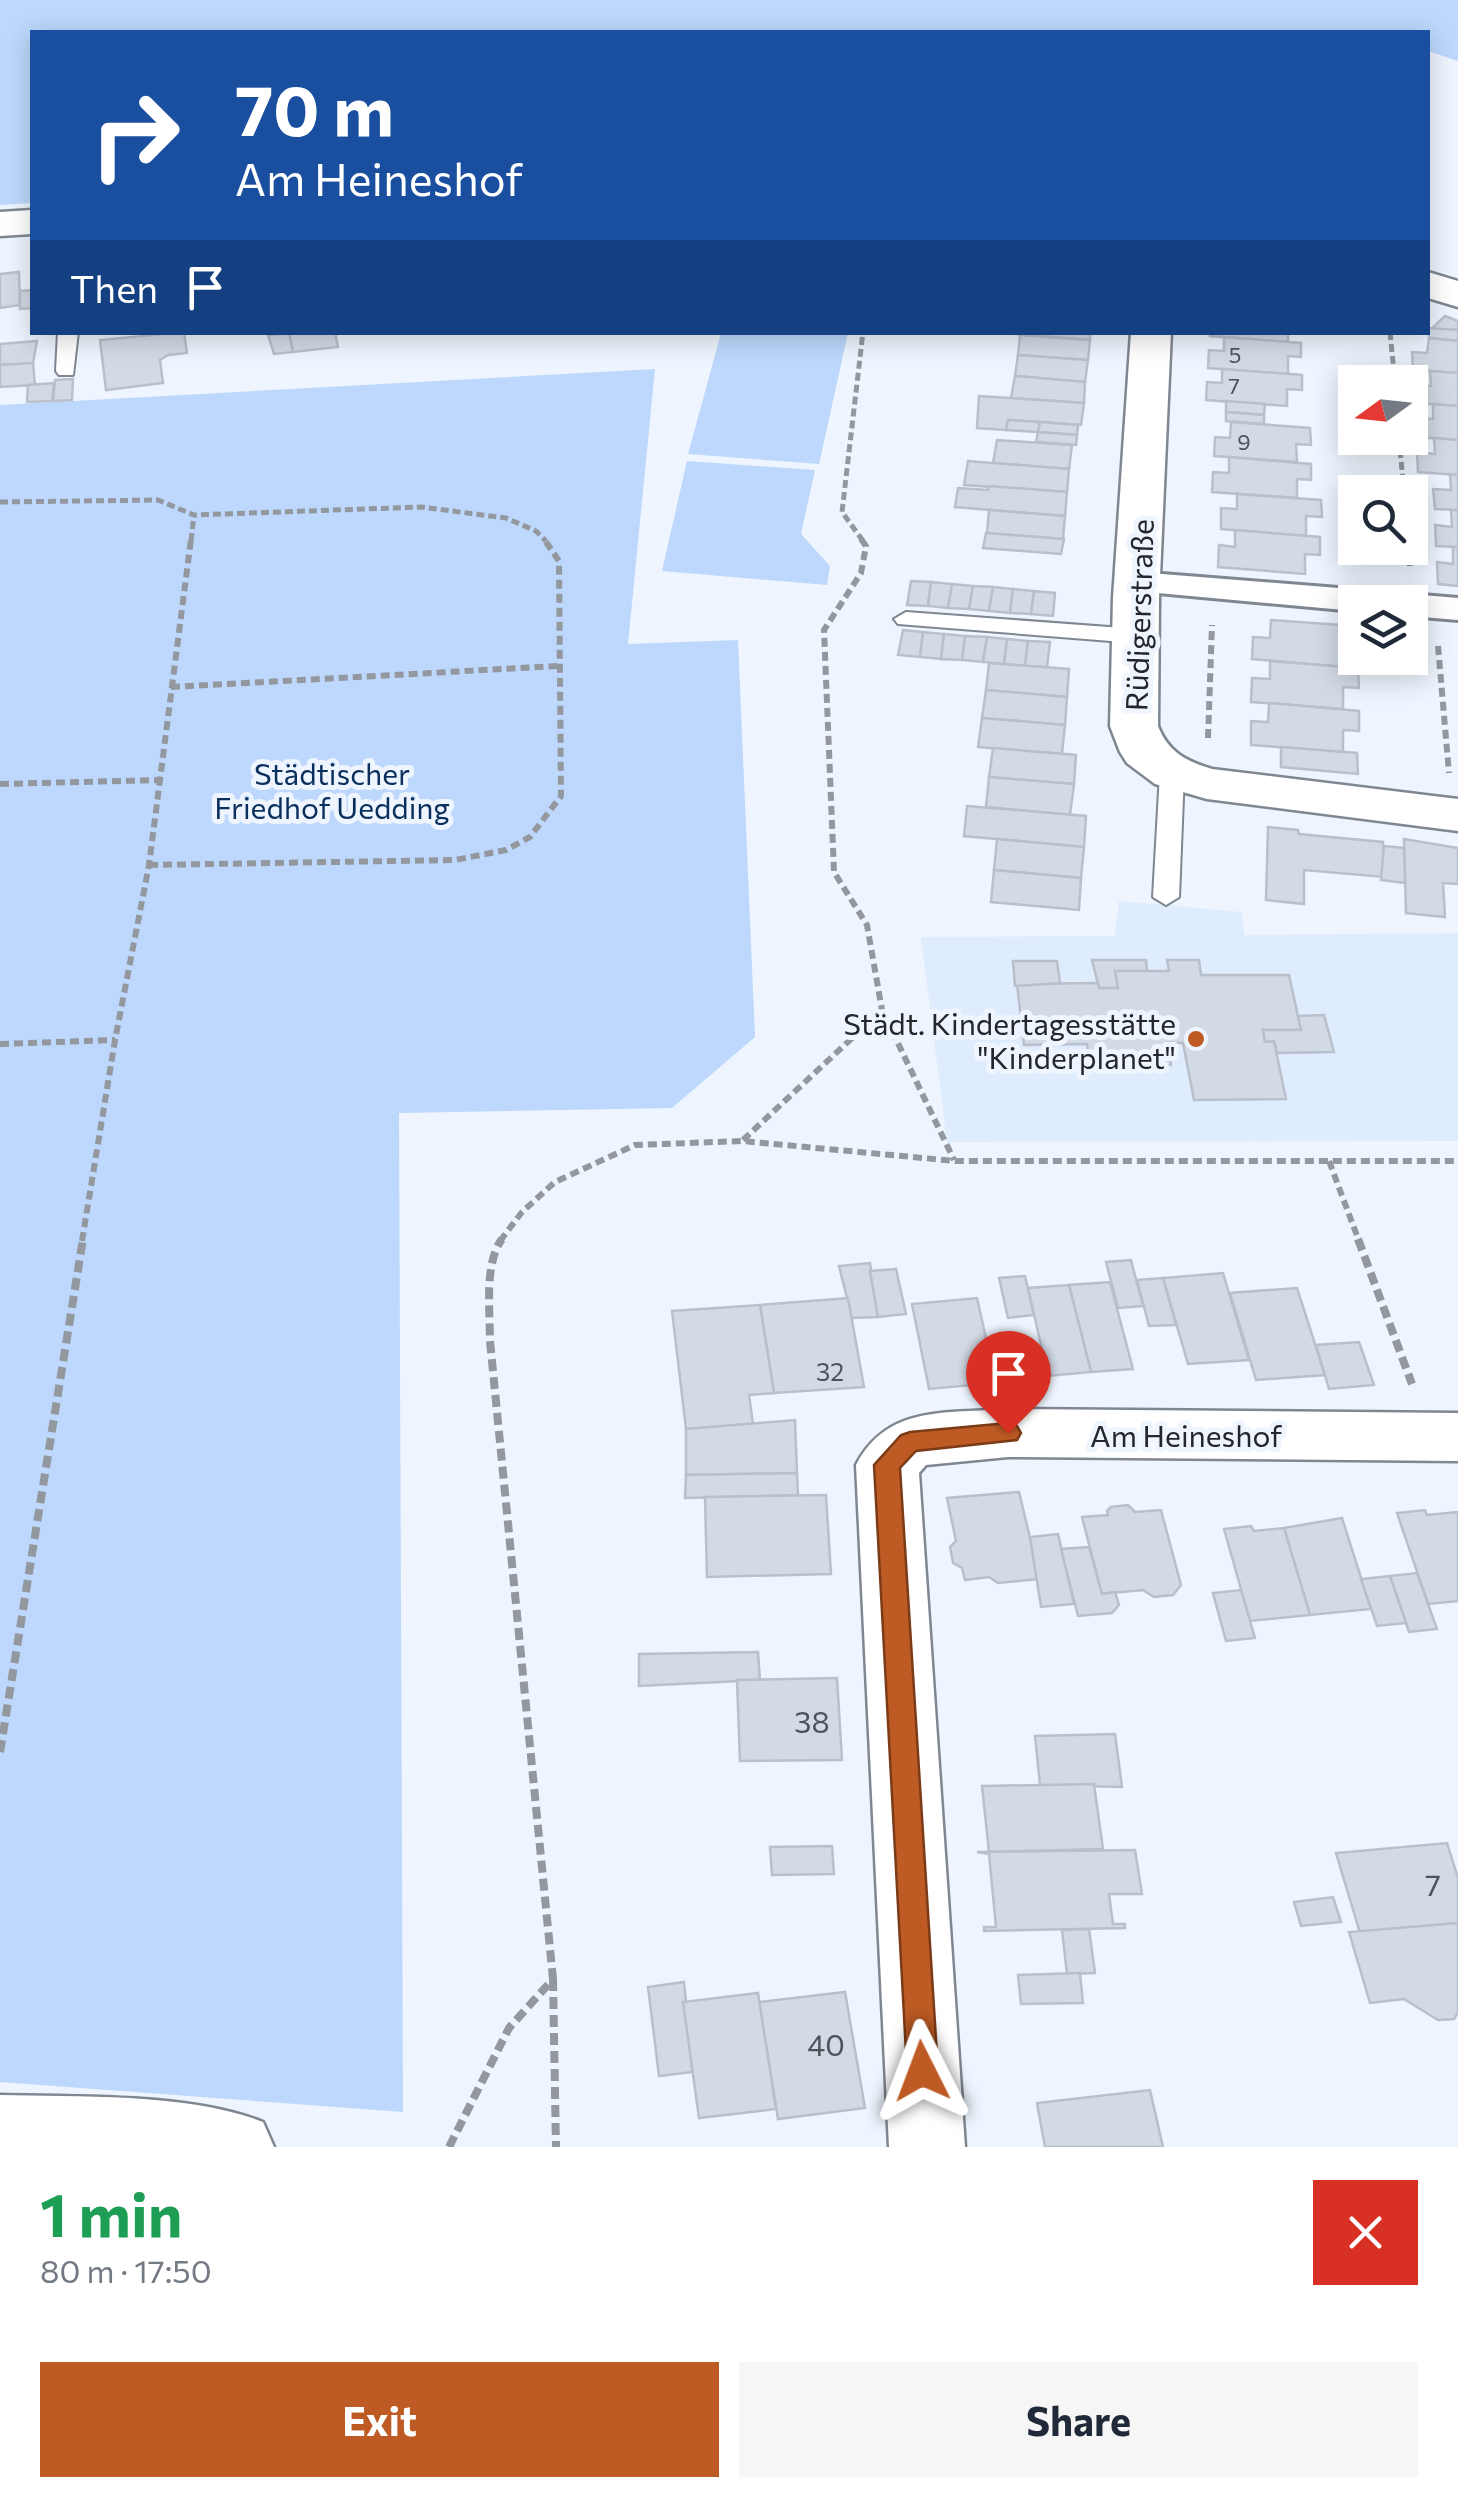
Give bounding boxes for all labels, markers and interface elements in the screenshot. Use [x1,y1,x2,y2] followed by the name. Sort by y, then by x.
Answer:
[235,65,394,150] text: 70 m
[70,70,200,200] icon: right
[235,150,523,205] text: Am Heineshof
[178,260,233,315] icon: arrive
[70,264,158,311] text: Then
[1229,341,1241,368] house number: 5
[1338,365,1428,455] north arrow
[1338,365,1428,675] map controls
[1228,372,1240,399] house number: 7
[1237,428,1251,455] house number: 9
[1338,475,1428,565] button: search
[1116,518,1160,712] street label: Rüdigerstraße
[1338,585,1428,675] button: layers
[214,754,450,825] park label: Städtischer Friedhof Uedding
[843,1004,1176,1075] place label: Städt. Kindertagesstätte "Kinderplanet"
[1185,1028,1207,1050] marker: Städt. Kindertagesstätte "Kinderplanet"
[966,1331,1051,1434] pin
[981,1346,1036,1401] icon: arrive
[816,1356,844,1386] house number: 32
[1090,1416,1282,1453] street label: Am Heineshof
[794,1702,830,1739] house number: 38
[1425,1865,1441,1902] house number: 7
[870,2019,974,2123] position arrow
[807,2025,845,2062] house number: 40
[40,2176,182,2249] text: 1 min
[1313,2180,1418,2285] button: close
[40,2250,212,2290] text: 80 m · 17:50
[40,2362,719,2477] button: Exit
[739,2362,1418,2477] button: Share

